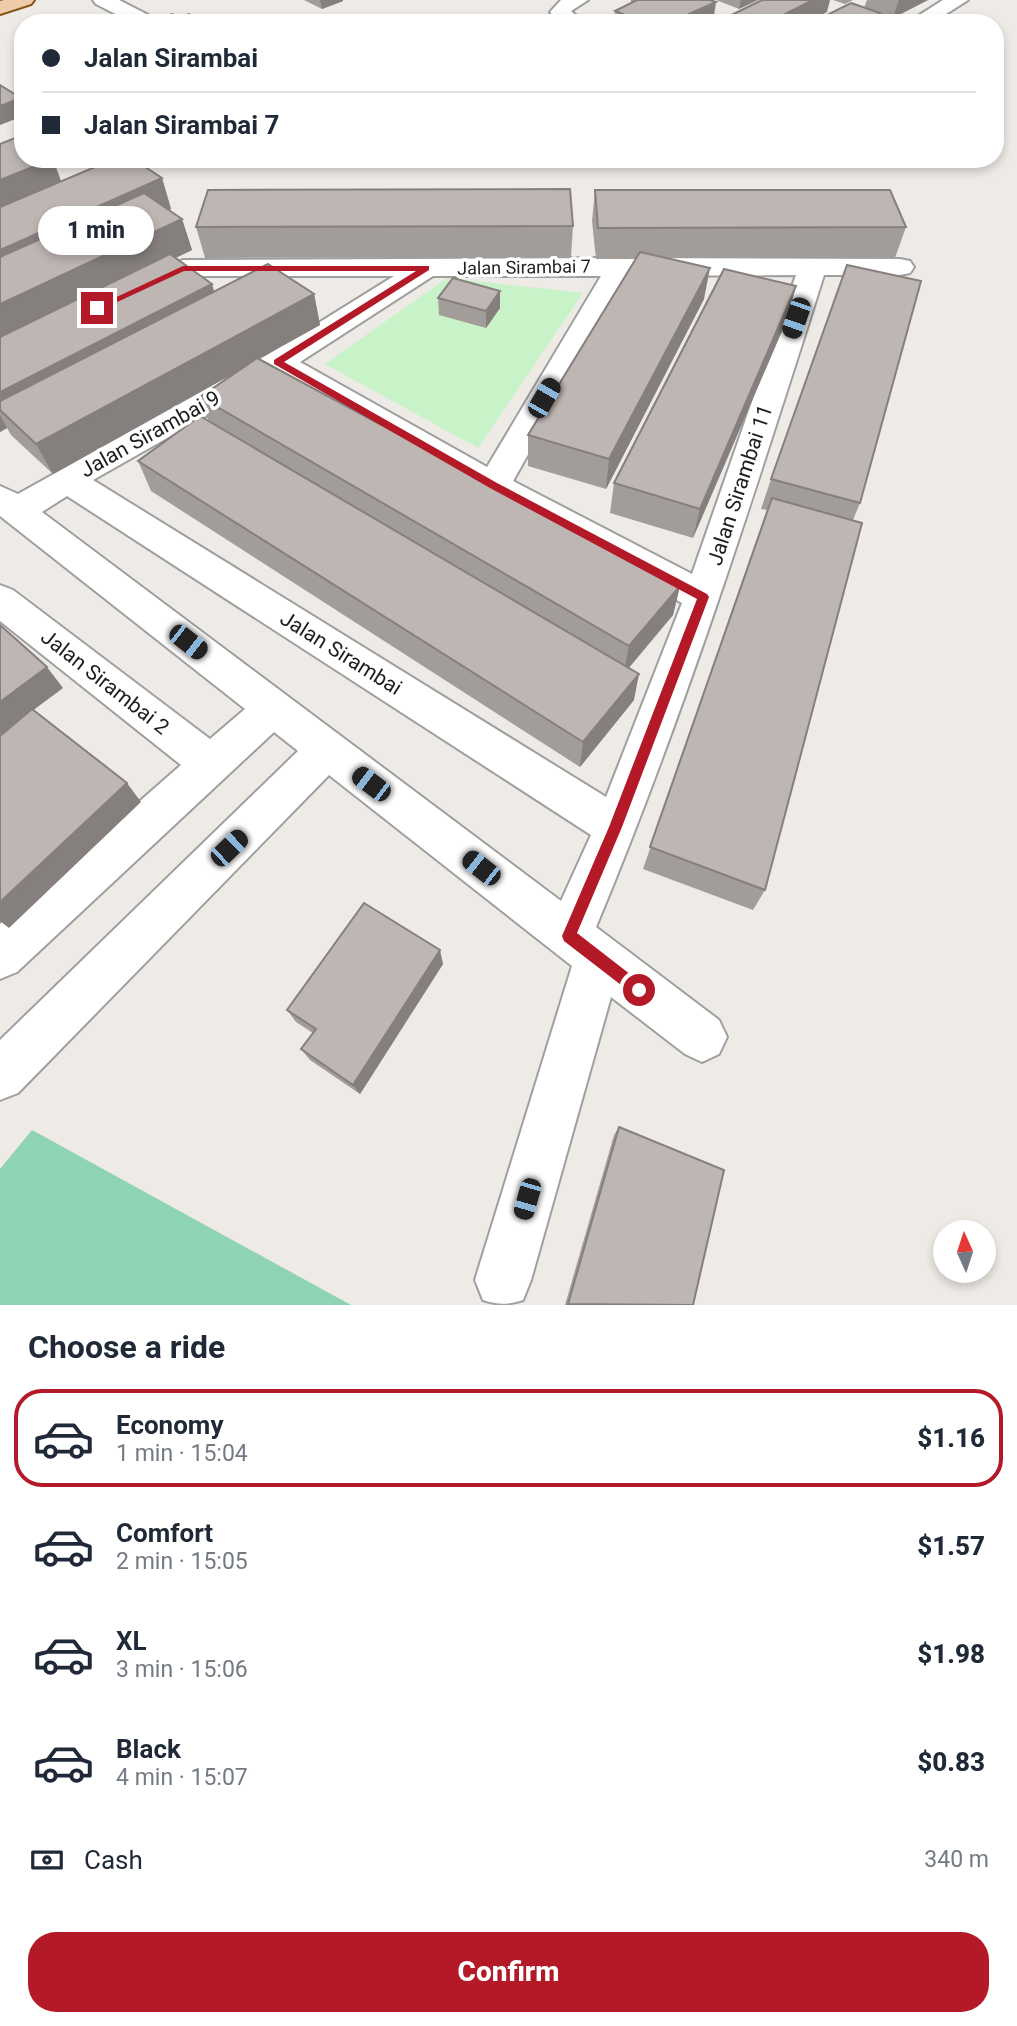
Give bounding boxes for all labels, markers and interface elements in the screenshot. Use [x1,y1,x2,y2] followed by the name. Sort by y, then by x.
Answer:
[84,43,258,73] text: Jalan Sirambai
[84,110,280,140] text: Jalan Sirambai 7
[39,206,155,256] callout: 1 min
[67,217,125,244] text: 1 min
[457,255,591,279] street label: Jalan Sirambai 7
[81,292,113,324] route end
[780,295,813,341] car
[525,375,564,421] car
[76,386,224,482] street label: Jalan Sirambai 9
[703,402,777,568] street label: Jalan Sirambai 11
[276,606,406,700] street label: Jalan Sirambai
[165,621,212,663] car
[36,625,174,740] street label: Jalan Sirambai 2
[348,763,395,805] car
[207,826,252,870] car
[458,847,505,889] car
[623,974,655,1006] route start
[512,1176,543,1222] car
[933,1220,996,1283] north arrow
[933,1220,996,1283] map controls
[28,1328,225,1366] text: Choose a ride
[32,1407,95,1470] icon: car
[116,1410,223,1440] text: Economy
[917,1423,985,1453] text: $1.16
[116,1440,248,1467] text: 1 min · 15:04
[32,1515,95,1578] icon: car
[116,1518,213,1548] text: Comfort
[917,1531,985,1561] text: $1.57
[116,1548,248,1575] text: 2 min · 15:05
[32,1623,95,1686] icon: car
[116,1626,147,1656] text: XL
[917,1639,985,1669] text: $1.98
[116,1656,248,1683] text: 3 min · 15:06
[32,1731,95,1794] icon: car
[116,1734,181,1764] text: Black
[917,1747,985,1777] text: $0.83
[116,1764,248,1791] text: 4 min · 15:07
[28,1841,66,1879] icon: cash
[84,1845,143,1875] text: Cash
[924,1846,989,1873] text: 340 m
[28,1932,989,2012] button: Confirm

